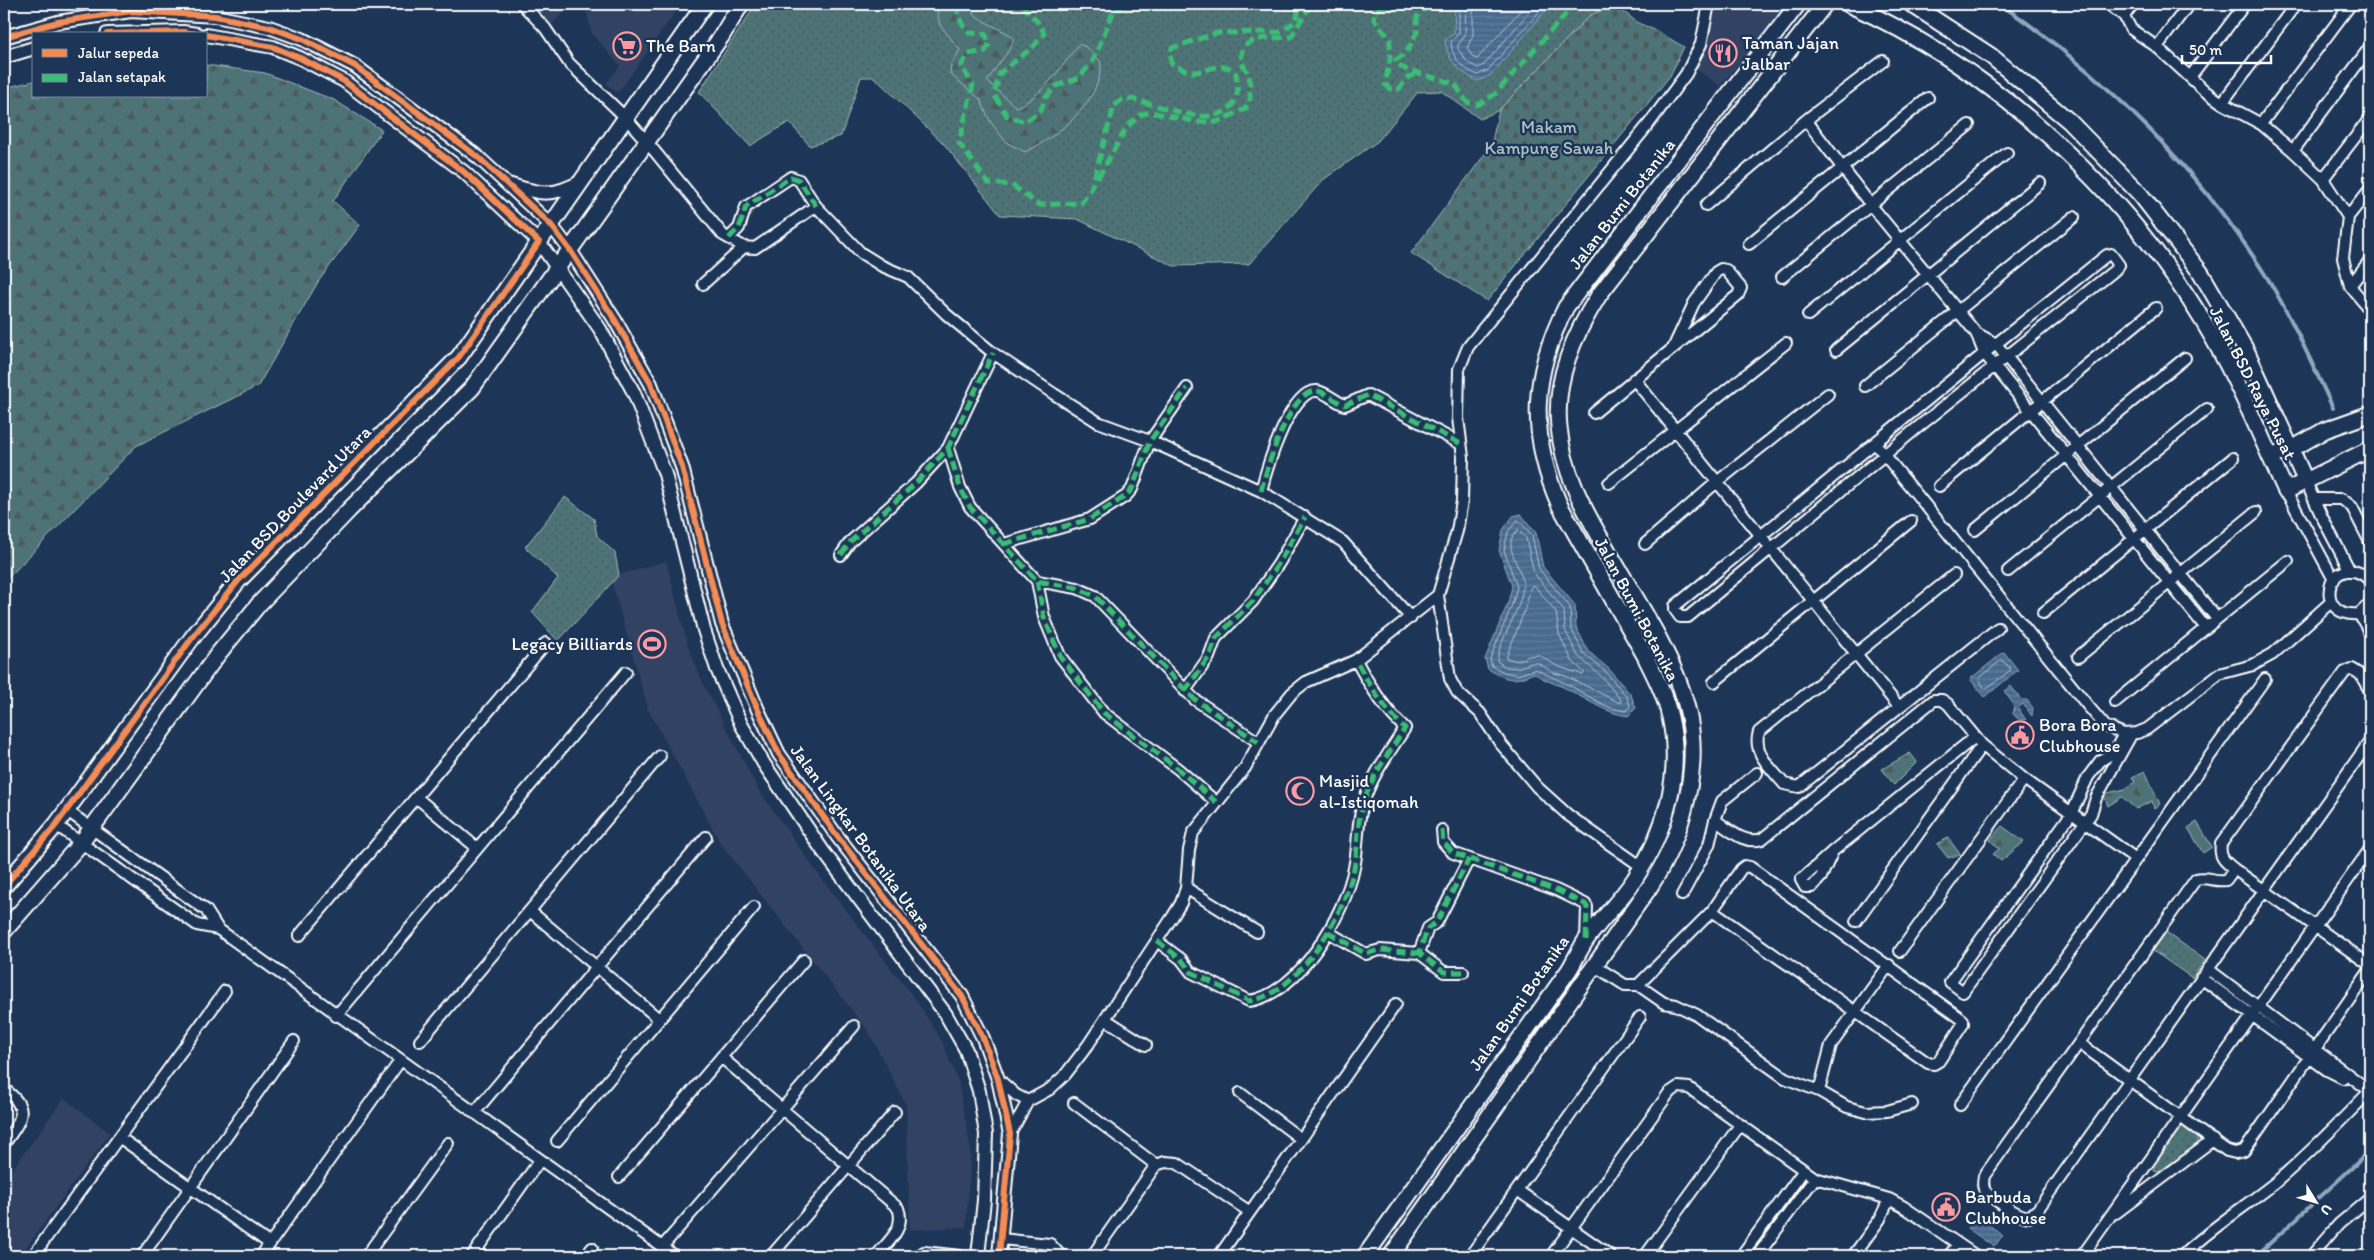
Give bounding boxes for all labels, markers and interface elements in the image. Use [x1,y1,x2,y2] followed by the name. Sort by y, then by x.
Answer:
[612,31,642,61] supermarket icon: The Barn
[32,32,208,98] legend
[1742,32,1839,75] place label: Taman Jajan Jalbar
[2182,32,2270,64] scale bar
[646,35,716,57] place label: The Barn
[1708,38,1738,68] restaurant icon: Taman Jajan Jalbar
[2189,41,2222,59] text: 50 m
[78,44,159,62] text: Jalur sepeda
[78,68,166,86] text: Jalan setapak
[1485,116,1614,159] park label: Makam Kampung Sawah
[1564,134,1680,274] street label: Jalan Bumi Botanika
[2205,303,2301,464] street label: Jalan BSD Raya Pusat
[214,420,376,587] street label: Jalan BSD Boulevard Utara
[1590,533,1684,685] street label: Jalan Bumi Botanika
[637,629,667,659] sports icon: Legacy Billiards
[512,633,633,655] place label: Legacy Billiards
[2039,714,2120,757] place label: Bora Bora Clubhouse
[2005,720,2035,750] public building icon: Bora Bora Clubhouse
[786,740,937,936] street label: Jalan Lingkar Botanika Utara
[1319,770,1419,813] place label: Masjid al-Istiqomah
[1285,776,1315,806] mosque icon: Masjid al-Istiqomah
[1464,931,1574,1075] street label: Jalan Bumi Botanika
[2292,1178,2342,1228] north arrow
[1965,1186,2046,1229] place label: Barbuda Clubhouse
[1931,1192,1961,1222] public building icon: Barbuda Clubhouse
[2316,1201,2336,1218] text: U

